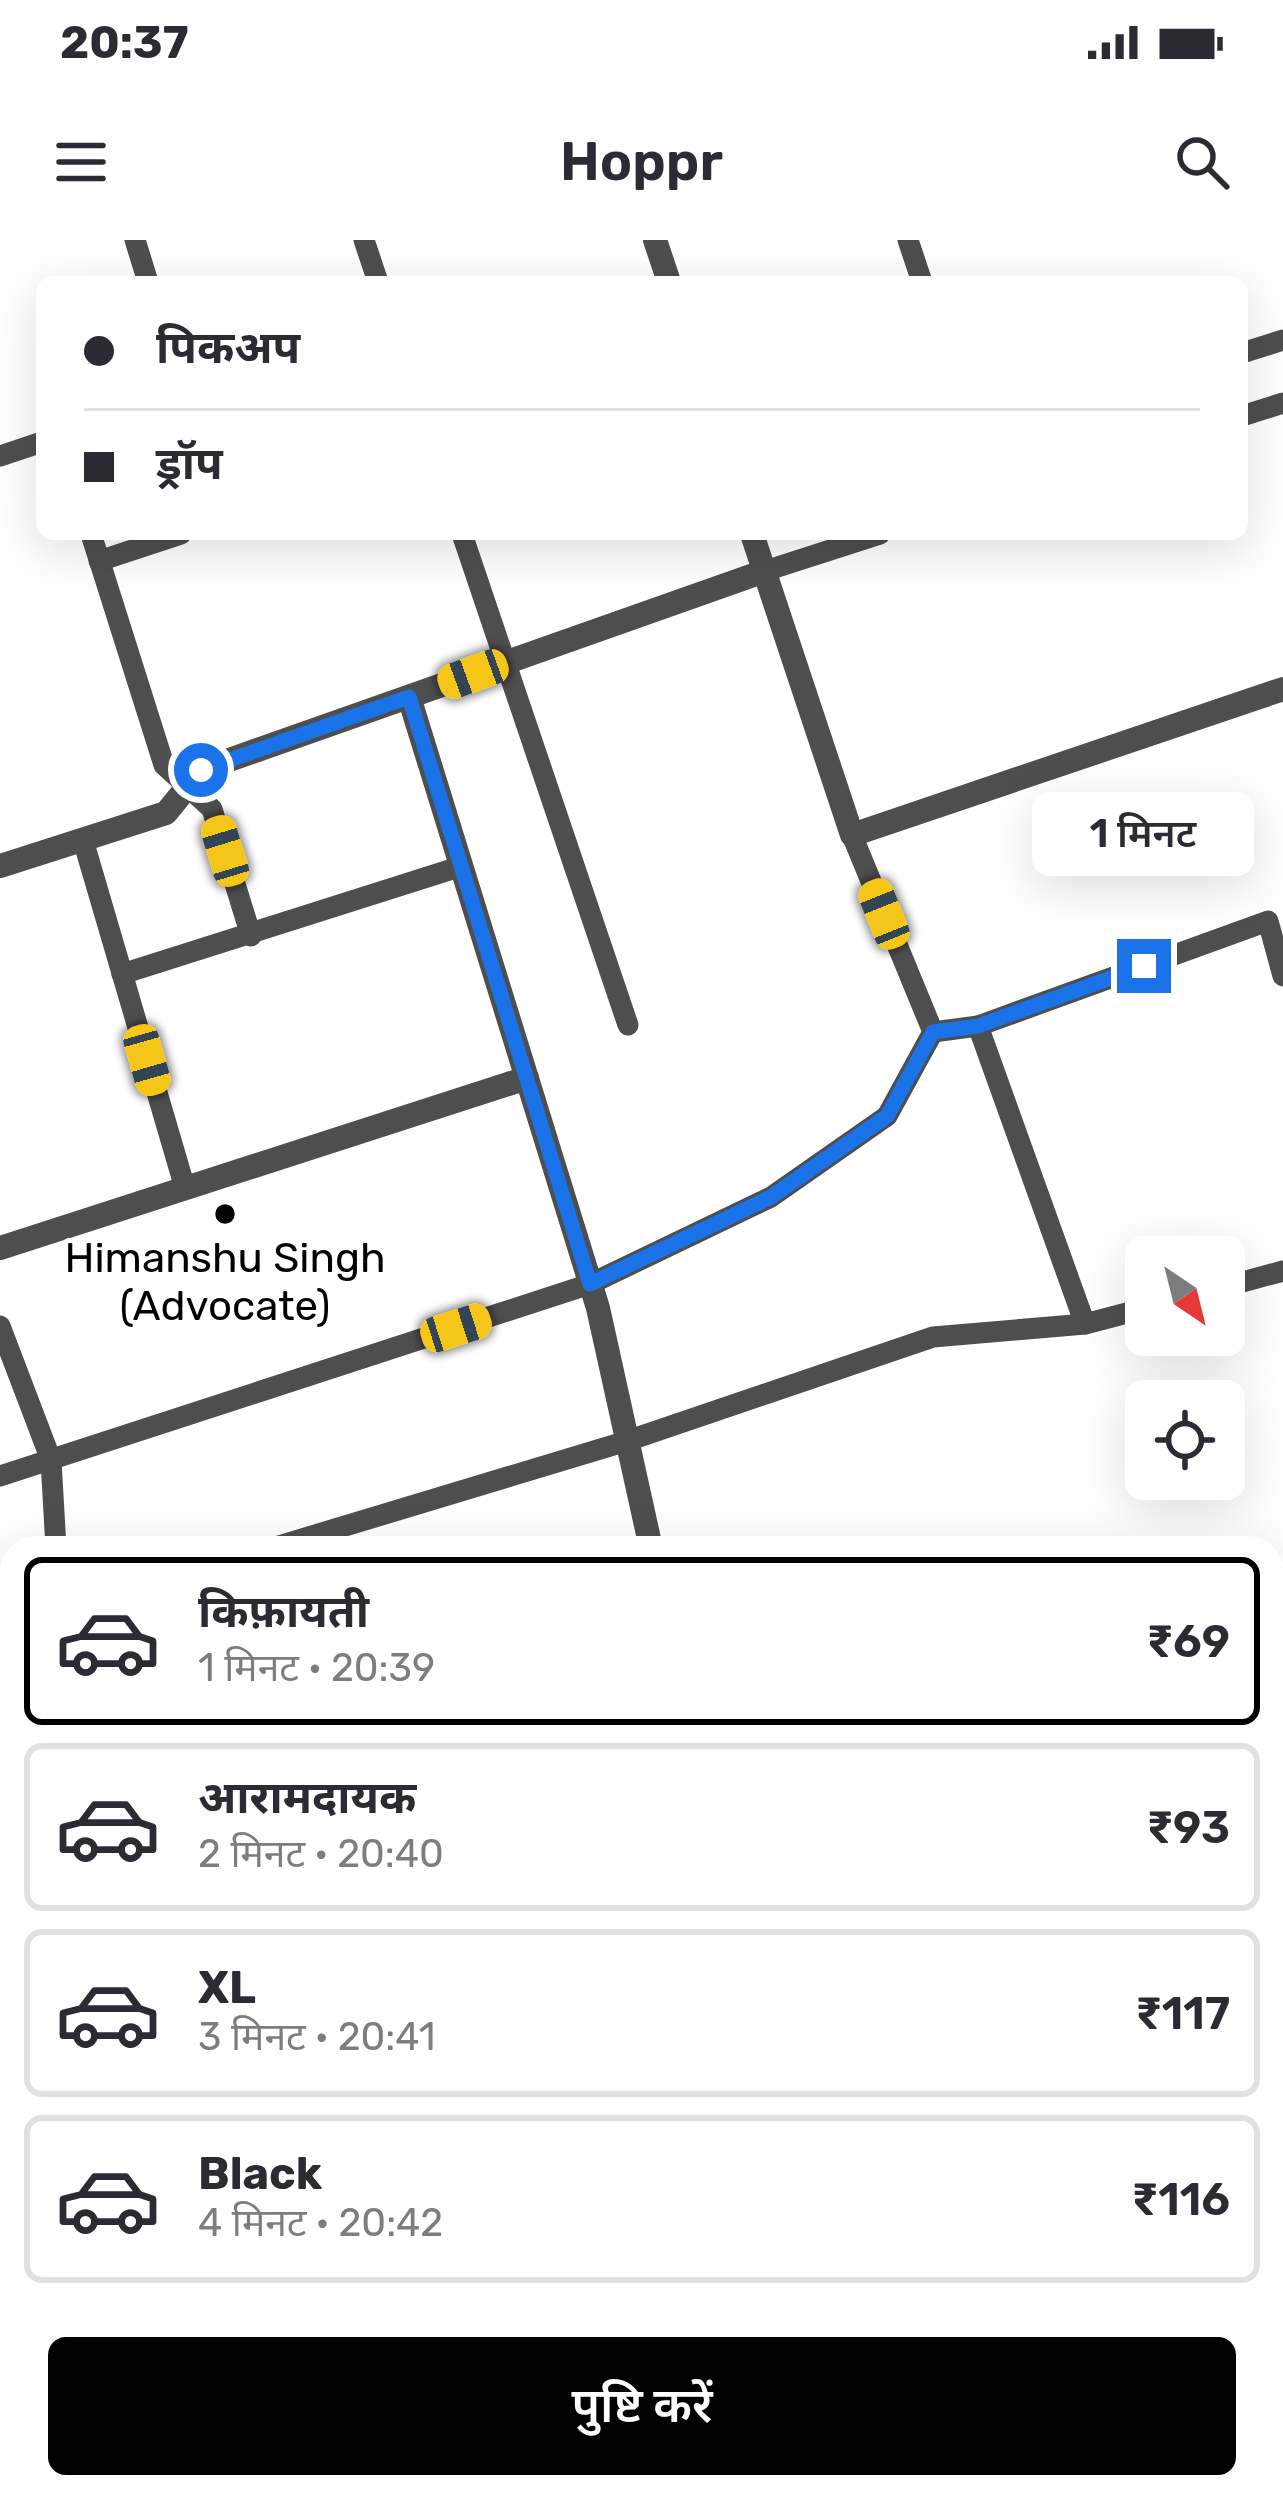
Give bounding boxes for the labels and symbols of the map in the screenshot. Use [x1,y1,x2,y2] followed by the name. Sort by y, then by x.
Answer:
[433,645,513,703] car
[174,743,228,797] route start
[1033,792,1255,876] callout: 1 मिनट
[197,811,253,891] car
[854,874,914,954] car
[1117,939,1171,993] route end
[120,1020,174,1100] car
[212,1201,238,1227] marker: Himanshu Singh (Advocate)
[64,1233,386,1331] place label: Himanshu Singh (Advocate)
[1125,1236,1245,1356] north arrow
[416,1300,496,1356] car

